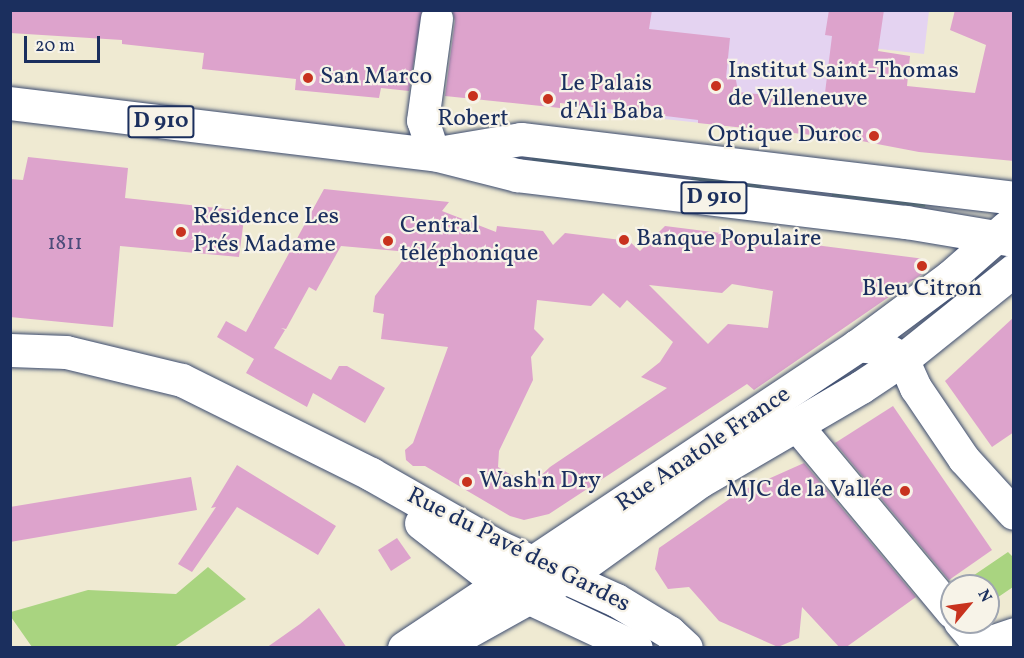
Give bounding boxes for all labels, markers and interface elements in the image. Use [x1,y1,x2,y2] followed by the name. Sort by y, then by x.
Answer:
[27,24,104,62] scale bar
[35,34,75,59] text: 20 m
[728,58,959,114] place label: Institut Saint-Thomas de Villeneuve
[320,64,432,92] place label: San Marco
[301,71,315,85] marker: San Marco
[560,71,664,127] place label: Le Palais d'Ali Baba
[709,79,723,93] marker: Institut Saint-Thomas de Villeneuve
[466,89,480,103] marker: Robert
[541,92,555,106] marker: Le Palais d'Ali Baba
[126,103,195,141] road number: D 910
[437,106,509,134] place label: Robert
[708,122,862,150] place label: Optique Duroc
[867,129,881,143] marker: Optique Duroc
[680,179,748,217] road number: D 910
[193,204,339,260] place label: Résidence Les Prés Madame
[400,213,538,269] place label: Central téléphonique
[174,225,188,239] marker: Résidence Les Prés Madame
[636,226,821,254] place label: Banque Populaire
[47,231,83,257] house number: 1811
[617,233,631,247] marker: Banque Populaire
[381,234,395,248] marker: Central téléphonique
[915,259,929,273] marker: Bleu Citron
[862,276,982,304] place label: Bleu Citron
[611,381,797,519] street label: Rue Anatole France
[479,468,601,496] place label: Wash'n Dry
[460,475,474,489] marker: Wash'n Dry
[725,477,893,505] place label: MJC de la Vallée
[402,482,634,620] street label: Rue du Pavé des Gardes
[898,484,912,498] marker: MJC de la Vallée
[940,574,1000,634] north arrow
[972,586,996,607] text: N

